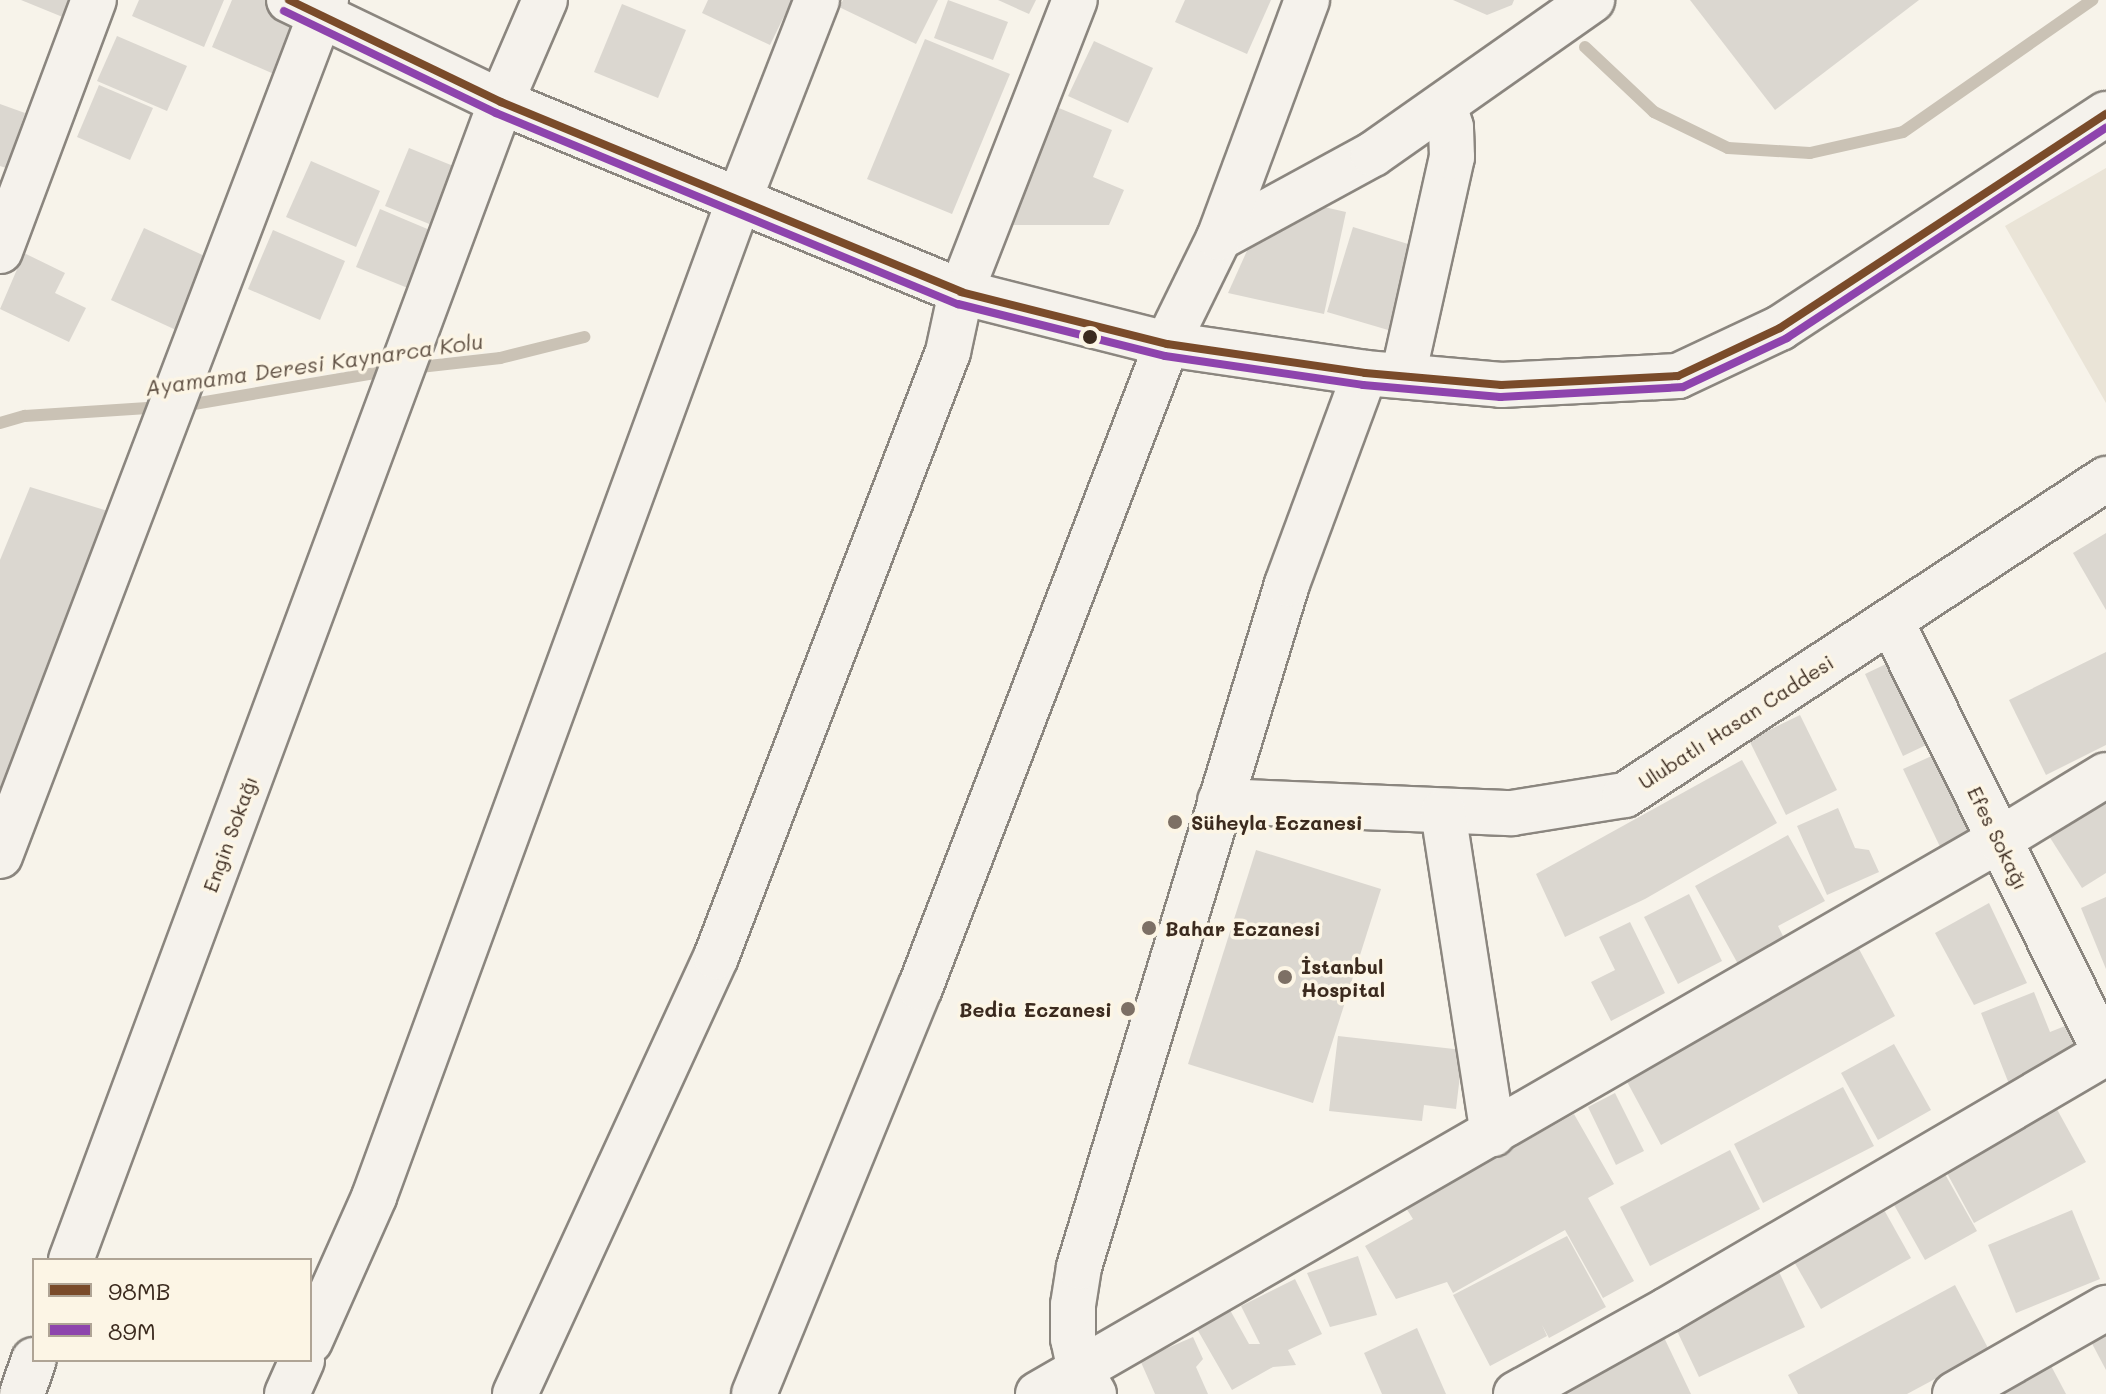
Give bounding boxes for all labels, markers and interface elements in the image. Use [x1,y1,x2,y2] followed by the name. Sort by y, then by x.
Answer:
[143,327,485,401] water label: Ayamama Deresi Kaynarca Kolu
[1082,329,1098,345] unlabelled marker
[1634,650,1838,794] street label: Ulubatlı Hasan Caddesi
[198,773,262,895] street label: Engin Sokağı
[1963,782,2033,894] street label: Efes Sokağı
[1191,810,1363,834] place label: Süheyla Eczanesi
[1166,813,1184,831] marker: Süheyla Eczanesi
[1165,916,1321,940] place label: Bahar Eczanesi
[1140,919,1158,937] marker: Bahar Eczanesi
[1301,954,1385,1001] place label: İstanbul Hospital
[1276,968,1294,986] marker: İstanbul Hospital
[959,997,1112,1021] place label: Bedia Eczanesi
[1119,1000,1137,1018] marker: Bedia Eczanesi
[32,1258,312,1362] legend
[108,1275,171,1306] text: 98MB
[108,1315,156,1346] text: 89M

